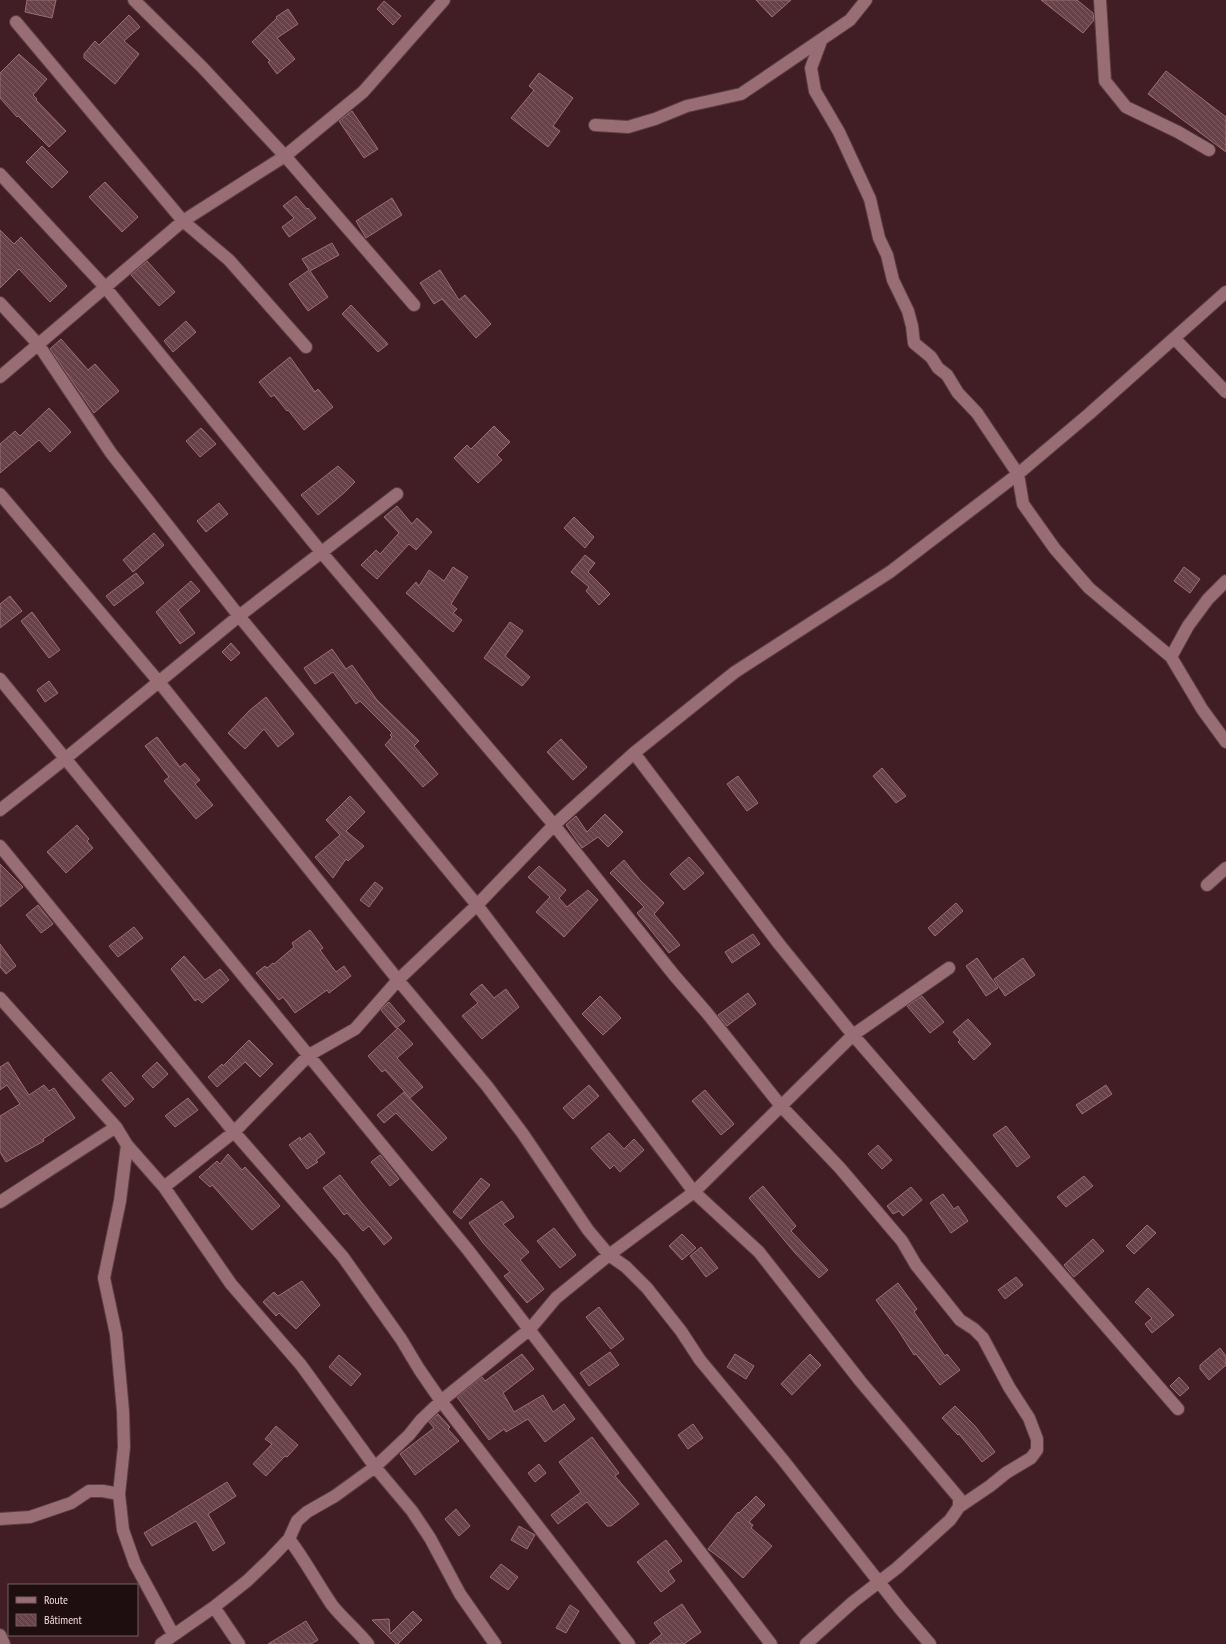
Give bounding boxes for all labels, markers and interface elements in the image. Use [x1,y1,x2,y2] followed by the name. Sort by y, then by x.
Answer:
[8,1584,138,1636] legend
[44,1592,68,1607] text: Route
[44,1612,82,1627] text: Bâtiment

